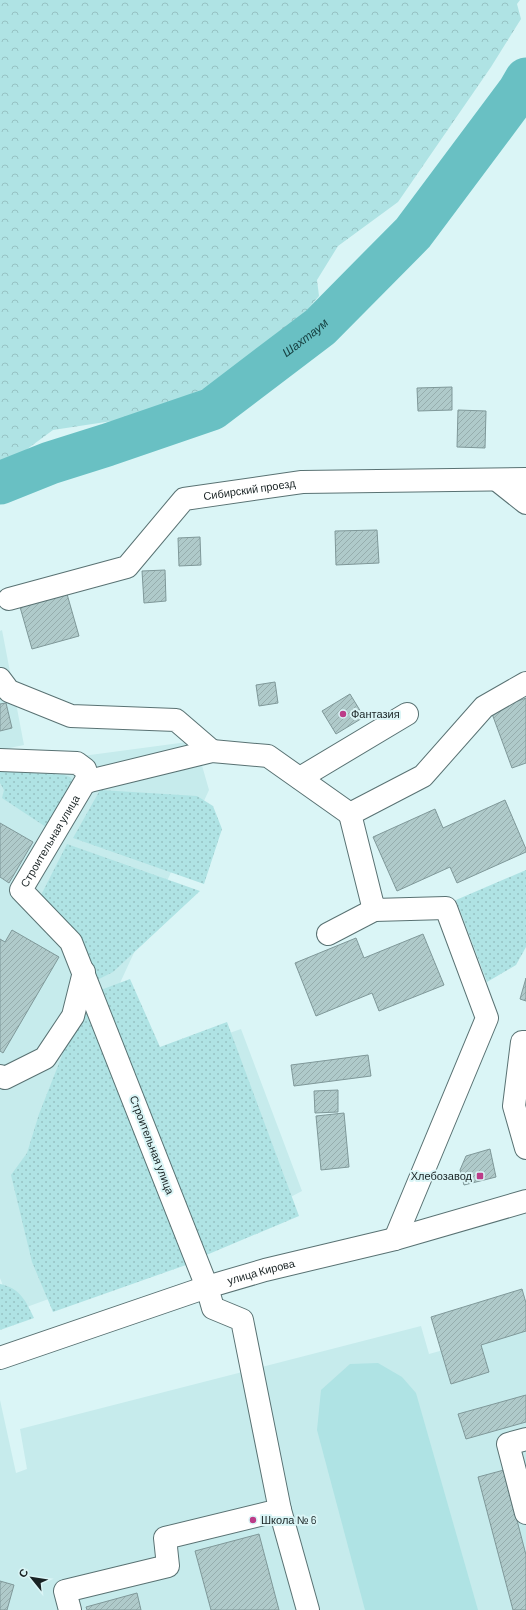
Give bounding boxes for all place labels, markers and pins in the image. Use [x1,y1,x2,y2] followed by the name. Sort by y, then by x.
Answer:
[351,707,400,720] place label: Фантазия
[338,709,348,719] marker: Фантазия
[411,1169,473,1182] place label: Хлебозавод
[475,1171,485,1181] marker: Хлебозавод
[261,1513,317,1526] place label: Школа № 6
[248,1515,258,1525] marker: Школа № 6

